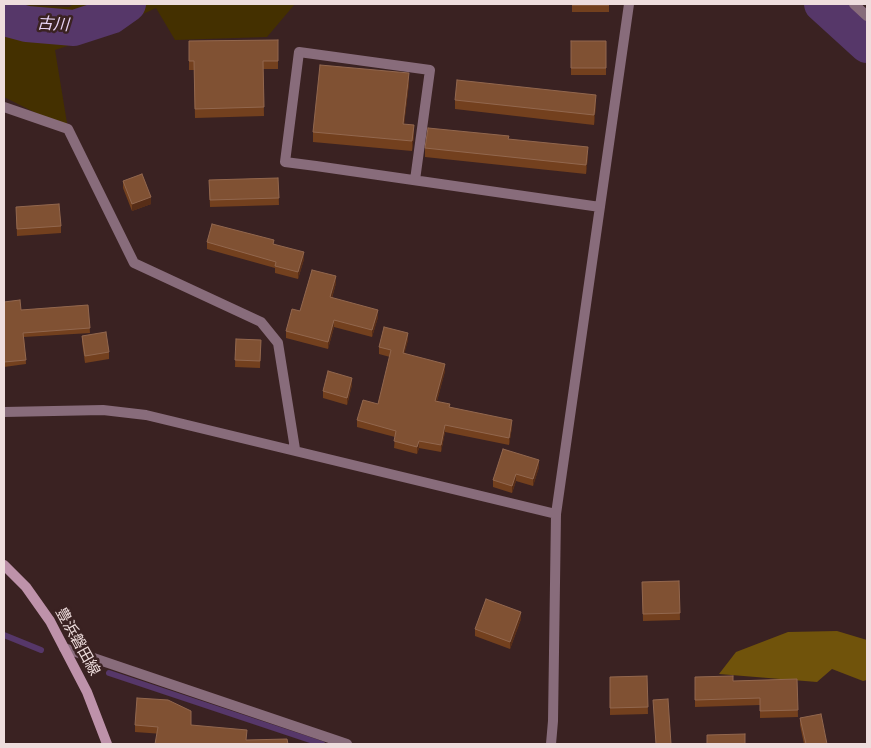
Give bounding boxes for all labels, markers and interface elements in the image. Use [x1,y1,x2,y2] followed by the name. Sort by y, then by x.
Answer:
[37,15,69,35] water label: 古川
[51,605,103,679] street label: 豊浜磐田線

